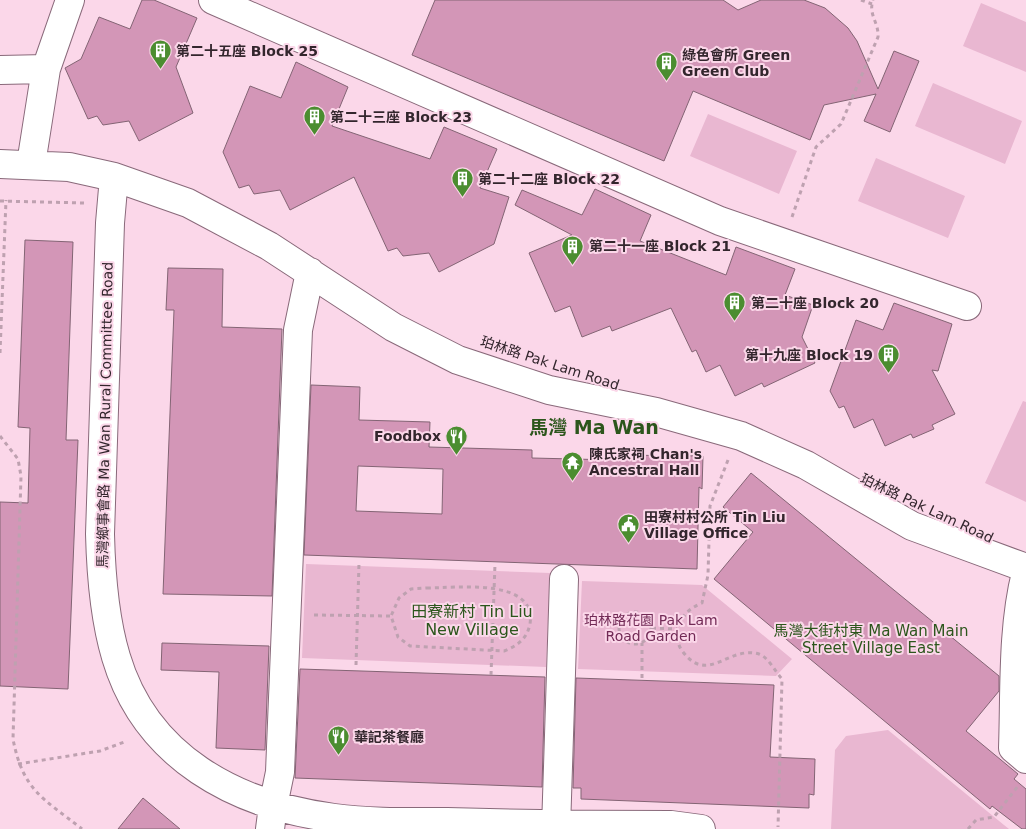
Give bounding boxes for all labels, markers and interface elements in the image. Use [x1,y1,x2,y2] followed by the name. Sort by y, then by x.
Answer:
[148,39,172,70] building icon: 第二十五座 Block 25
[176,43,318,59] place label: 第二十五座 Block 25
[682,47,790,79] place label: 綠色會所 Green Green Club
[654,51,678,82] building icon: 綠色會所 Green Green Club
[302,105,326,136] building icon: 第二十三座 Block 23
[330,109,472,125] place label: 第二十三座 Block 23
[450,167,474,198] building icon: 第二十二座 Block 22
[478,171,620,187] place label: 第二十二座 Block 22
[561,234,585,265] building icon: 第二十一座 Block 21
[589,238,731,254] place label: 第二十一座 Block 21
[94,262,116,568] street label: 馬灣鄉事會路 Ma Wan Rural Committee Road
[723,291,747,322] building icon: 第二十座 Block 20
[751,295,879,311] place label: 第二十座 Block 20
[479,333,621,393] street label: 珀林路 Pak Lam Road
[877,343,901,374] building icon: 第十九座 Block 19
[745,347,873,363] place label: 第十九座 Block 19
[529,416,659,438] district label: 馬灣 Ma Wan
[445,424,469,455] restaurant icon: Foodbox
[374,428,441,444] place label: Foodbox
[589,446,702,478] place label: 陳氏家祠 Chan's Ancestral Hall
[561,450,585,481] temple icon: 陳氏家祠 Chan's Ancestral Hall
[858,470,996,546] street label: 珀林路 Pak Lam Road
[644,509,786,541] place label: 田寮村村公所 Tin Liu Village Office
[616,513,640,544] public building icon: 田寮村村公所 Tin Liu Village Office
[411,602,533,639] district label: 田寮新村 Tin Liu New Village
[584,612,718,644] park label: 珀林路花園 Pak Lam Road Garden
[774,622,968,657] district label: 馬灣大街村東 Ma Wan Main Street Village East
[326,725,350,756] restaurant icon: 華記茶餐廳
[354,729,424,745] place label: 華記茶餐廳

